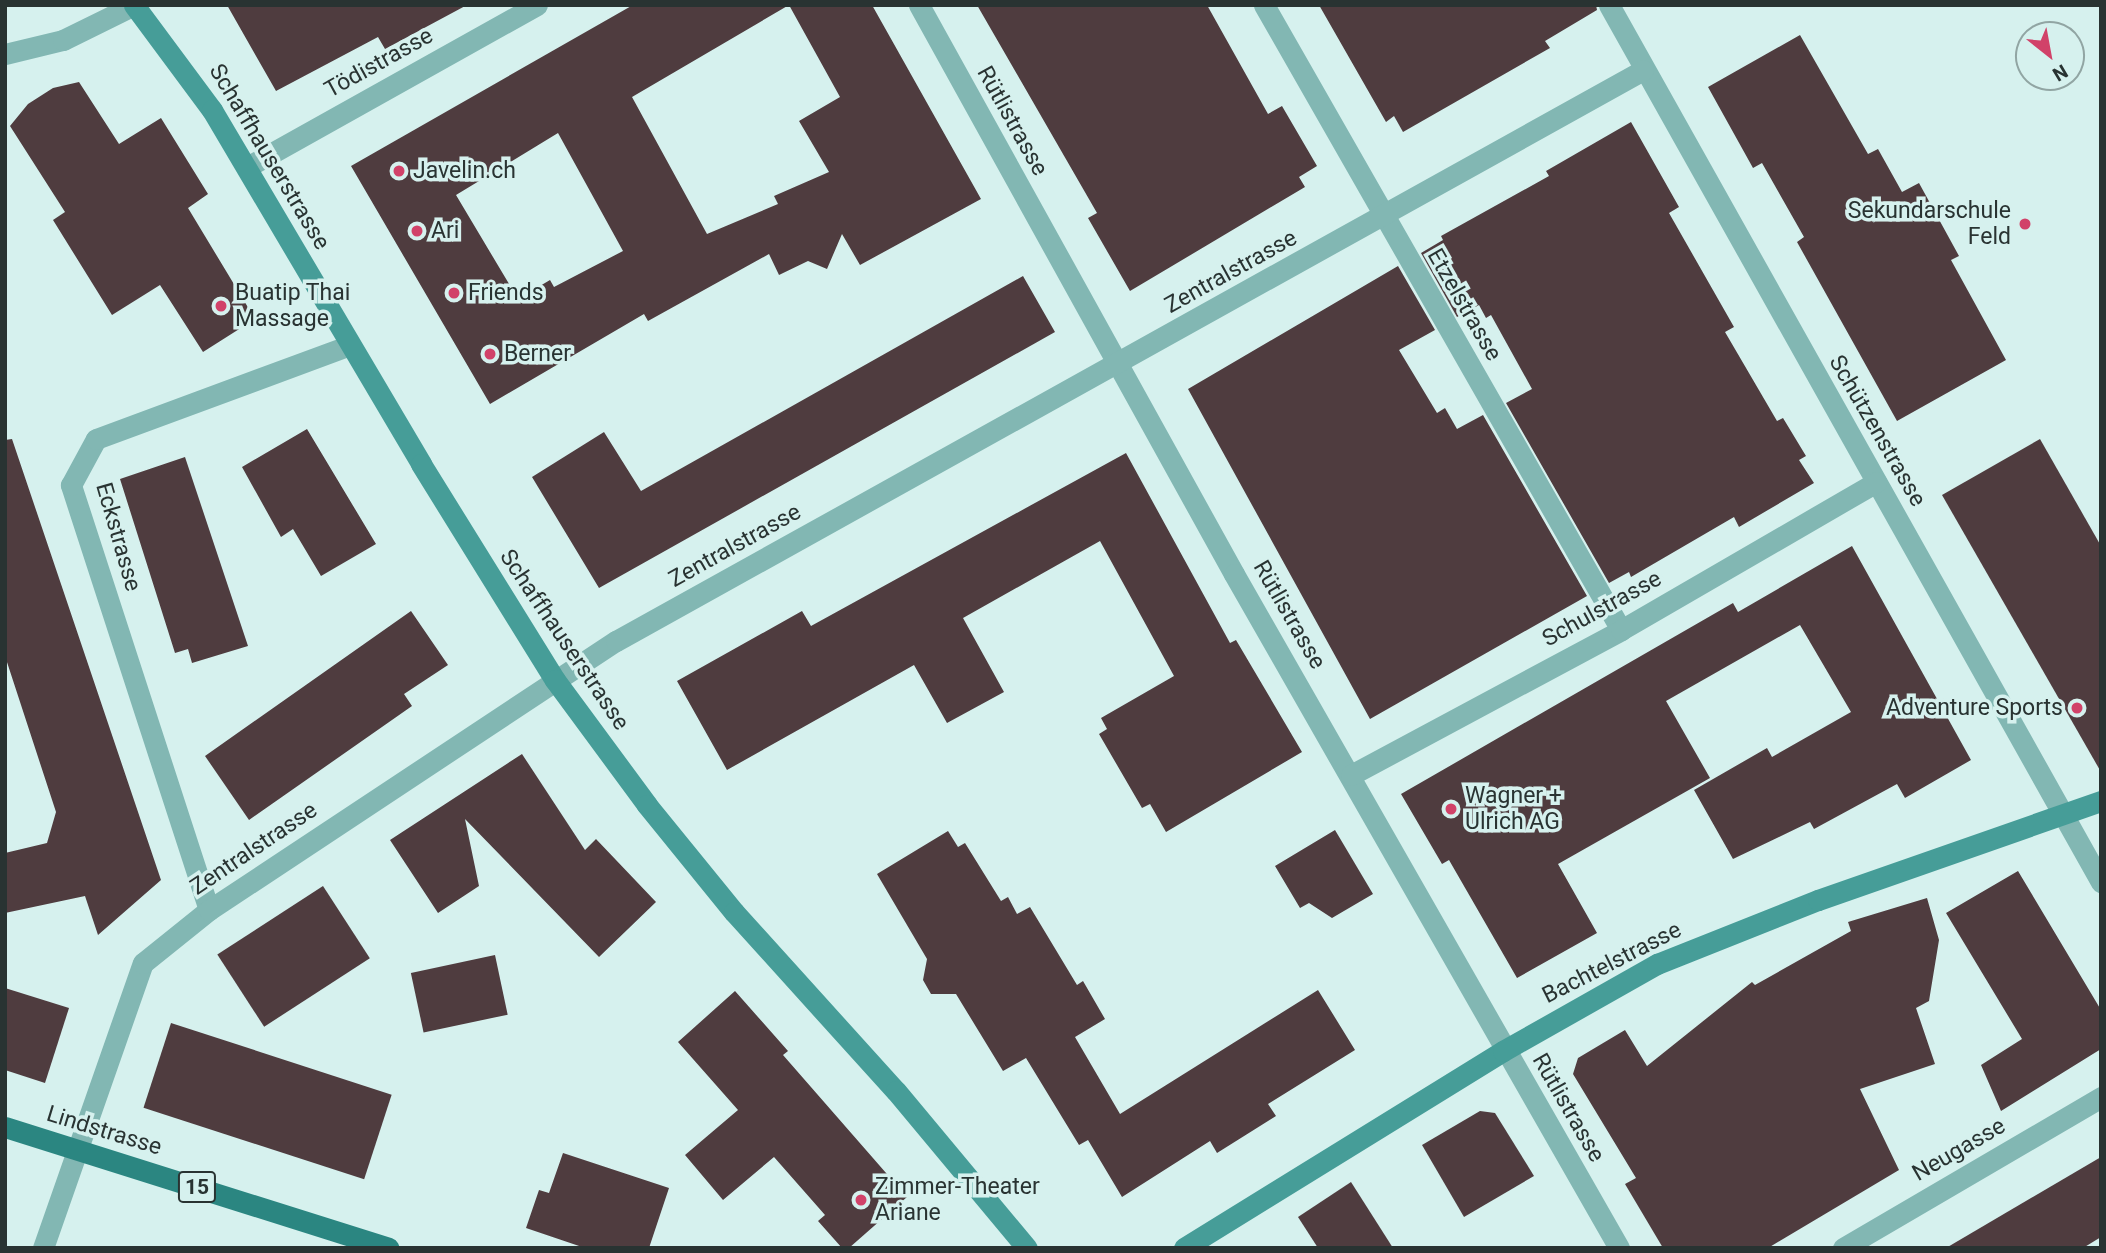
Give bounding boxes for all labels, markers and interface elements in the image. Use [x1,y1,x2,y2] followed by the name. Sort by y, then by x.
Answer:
[2015,21,2085,91] north arrow
[320,22,438,104] street label: Tödistrasse
[203,59,335,255] street label: Schaffhauserstrasse
[2048,59,2072,86] text: N
[971,62,1053,180] street label: Rütlistrasse
[413,157,516,185] place label: Javelin.ch
[391,163,407,179] marker: Javelin.ch
[1848,197,2011,251] place label: Sekundarschule Feld
[2017,216,2033,232] marker: Sekundarschule Feld
[431,217,459,245] place label: Ari
[409,223,425,239] marker: Ari
[1160,224,1302,320] street label: Zentralstrasse
[1421,244,1507,366] street label: Etzelstrasse
[235,279,351,333] place label: Buatip Thai Massage
[468,279,544,307] place label: Friends
[446,285,462,301] marker: Friends
[213,298,229,314] marker: Buatip Thai Massage
[504,340,571,368] place label: Berner
[482,346,498,362] marker: Berner
[1823,351,1931,511] street label: Schützenstrasse
[89,479,147,595] street label: Eckstrasse
[664,498,806,594] street label: Zentralstrasse
[493,544,635,736] street label: Schaffhauserstrasse
[1247,556,1331,674] street label: Rütlistrasse
[1538,565,1666,653] street label: Schulstrasse
[1886,694,2063,722] place label: Adventure Sports
[2069,700,2085,716] marker: Adventure Sports
[1465,782,1562,836] place label: Wagner + Ulrich AG
[186,797,322,901] street label: Zentralstrasse
[1443,801,1459,817] marker: Wagner + Ulrich AG
[1538,916,1686,1010] street label: Bachtelstrasse
[1526,1049,1610,1167] street label: Rütlistrasse
[43,1100,165,1162] street label: Lindstrasse
[1908,1112,2010,1188] street label: Neugasse
[178,1170,216,1204] road number: 15
[875,1173,1040,1227] place label: Zimmer-Theater Ariane
[853,1192,869,1208] marker: Zimmer-Theater Ariane

